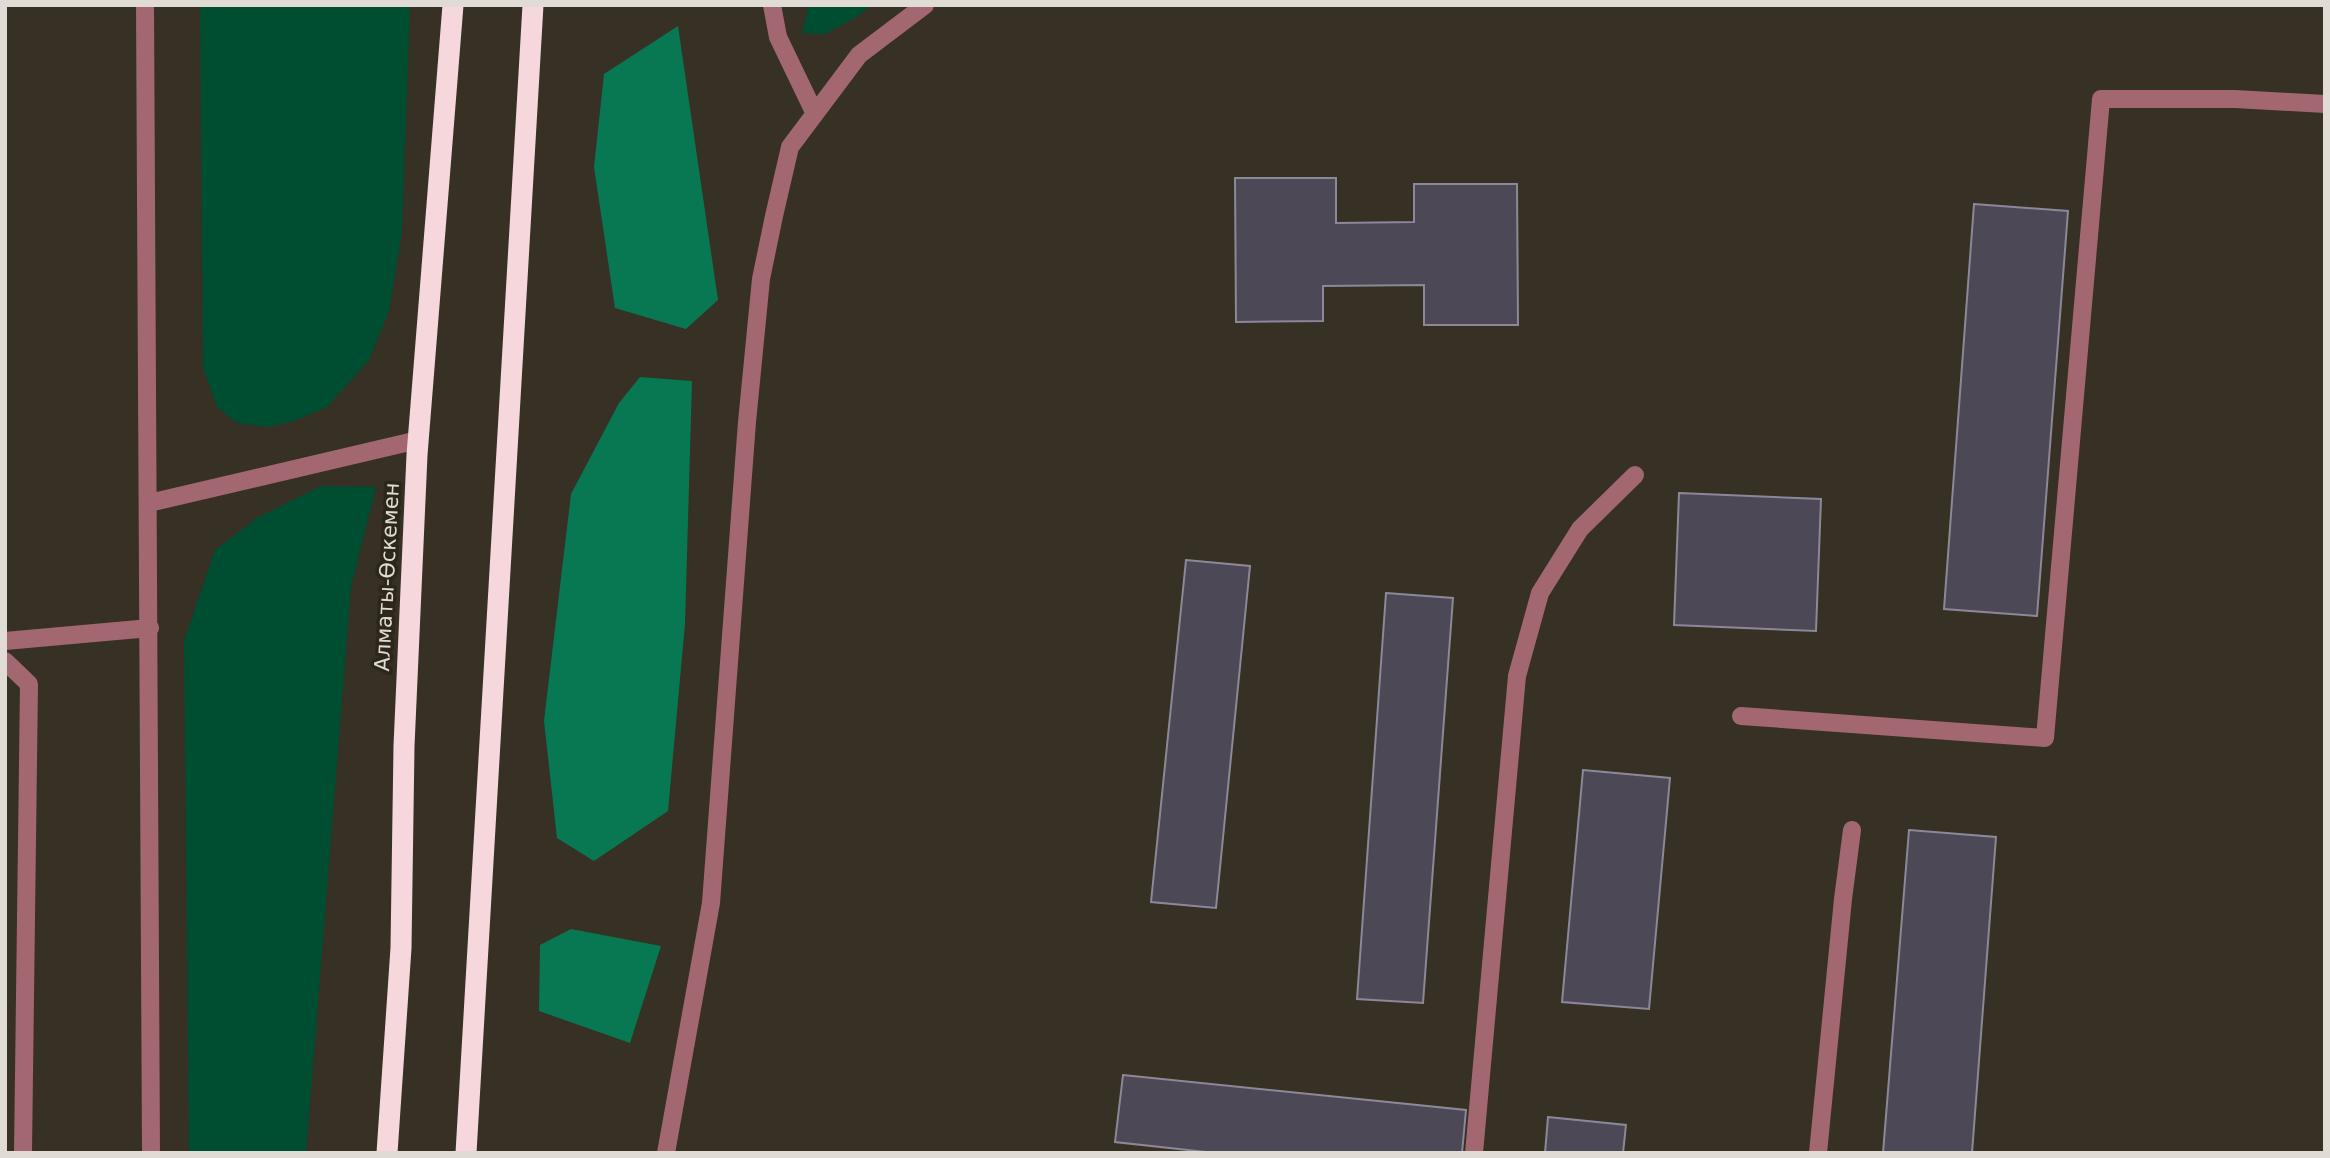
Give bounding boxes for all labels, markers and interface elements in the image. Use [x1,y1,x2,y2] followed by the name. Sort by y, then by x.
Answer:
[370,482,404,672] street label: Алматы-Өскемен

